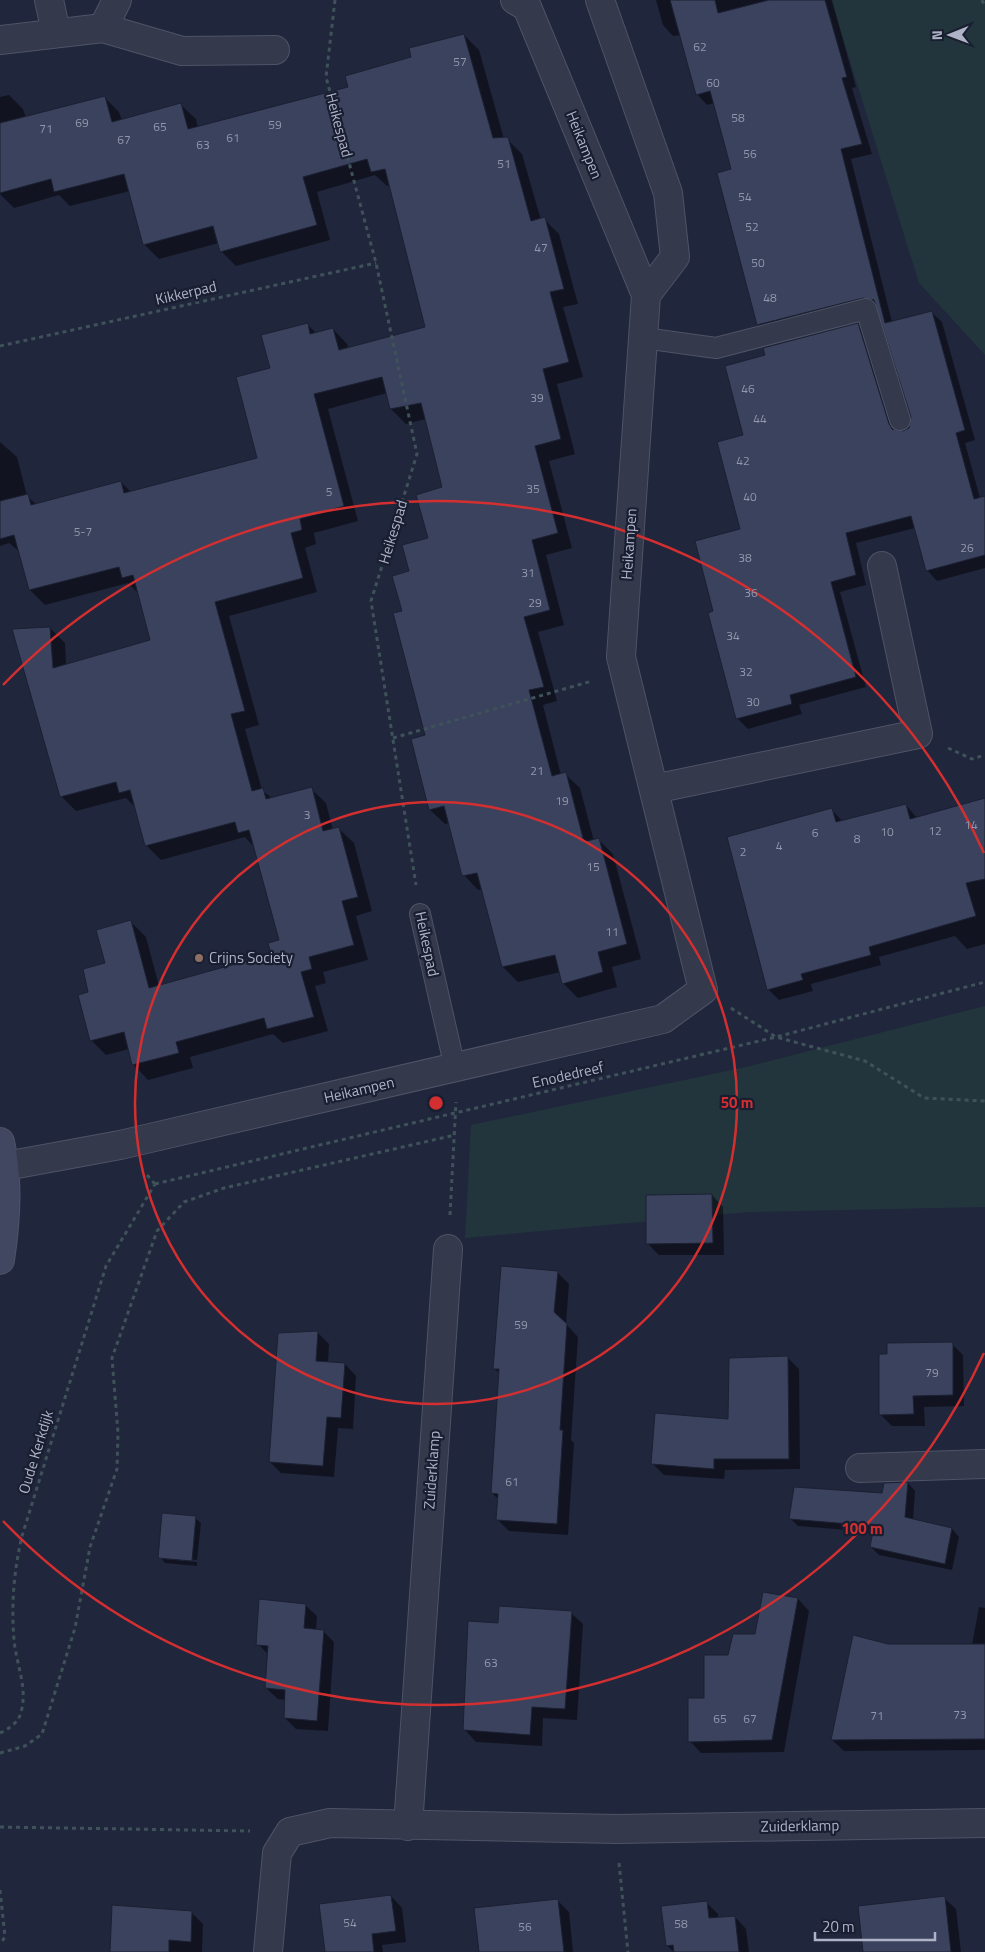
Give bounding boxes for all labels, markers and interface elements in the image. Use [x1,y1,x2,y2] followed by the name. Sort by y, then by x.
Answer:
[925,10,975,60] north arrow
[926,30,947,40] text: N
[693,37,707,56] house number: 62
[453,52,467,71] house number: 57
[706,73,720,92] house number: 60
[320,90,359,160] street label: Heikespad
[560,107,609,182] street label: Heikampen
[731,108,745,127] house number: 58
[75,113,89,132] house number: 69
[268,115,282,134] house number: 59
[153,117,167,136] house number: 65
[39,119,53,138] house number: 71
[226,128,240,147] house number: 61
[117,130,131,149] house number: 67
[196,135,210,154] house number: 63
[743,144,757,163] house number: 56
[497,154,511,173] house number: 51
[738,187,752,206] house number: 54
[745,217,759,236] house number: 52
[534,238,548,257] house number: 47
[751,253,765,272] house number: 50
[153,274,219,311] street label: Kikkerpad
[763,288,777,307] house number: 48
[741,379,755,398] house number: 46
[530,388,544,407] house number: 39
[753,409,767,428] house number: 44
[736,451,750,470] house number: 42
[526,479,540,498] house number: 35
[326,482,333,501] house number: 5
[743,487,757,506] house number: 40
[372,497,413,567] street label: Heikespad
[615,507,642,581] street label: Heikampen
[74,522,92,541] house number: 5-7
[960,538,974,557] house number: 26
[738,548,752,567] house number: 38
[521,563,535,582] house number: 31
[744,583,758,602] house number: 36
[528,593,542,612] house number: 29
[726,626,740,645] house number: 34
[739,662,753,681] house number: 32
[746,692,760,711] house number: 30
[530,761,544,780] house number: 21
[555,791,569,810] house number: 19
[304,805,310,824] house number: 3
[964,815,978,834] house number: 14
[928,821,942,840] house number: 12
[880,822,894,841] house number: 10
[812,823,819,842] house number: 6
[854,829,861,848] house number: 8
[776,836,783,855] house number: 4
[740,842,746,861] house number: 2
[586,857,600,876] house number: 15
[409,909,446,978] street label: Heikespad
[605,922,619,941] house number: 11
[209,946,293,969] place label: Crijns Society
[193,952,205,964] marker: Crijns Society
[530,1055,606,1094] street label: Enodedreef
[321,1070,396,1109] street label: Heikampen
[721,1091,753,1114] text: 50 m
[427,1094,445,1112] centre of rings
[514,1315,528,1334] house number: 59
[925,1363,939,1382] house number: 79
[12,1407,59,1497] street label: Oude Kerkdijk
[417,1430,446,1510] street label: Zuiderklamp
[505,1472,519,1491] house number: 61
[841,1517,883,1540] text: 100 m
[484,1653,498,1672] house number: 63
[953,1705,967,1724] house number: 73
[870,1706,884,1725] house number: 71
[713,1709,727,1728] house number: 65
[743,1709,757,1728] house number: 67
[761,1813,839,1838] street label: Zuiderklamp
[815,1910,935,1942] scale bar
[343,1913,357,1932] house number: 54
[674,1914,688,1933] house number: 58
[822,1915,855,1938] text: 20 m
[518,1917,532,1936] house number: 56

